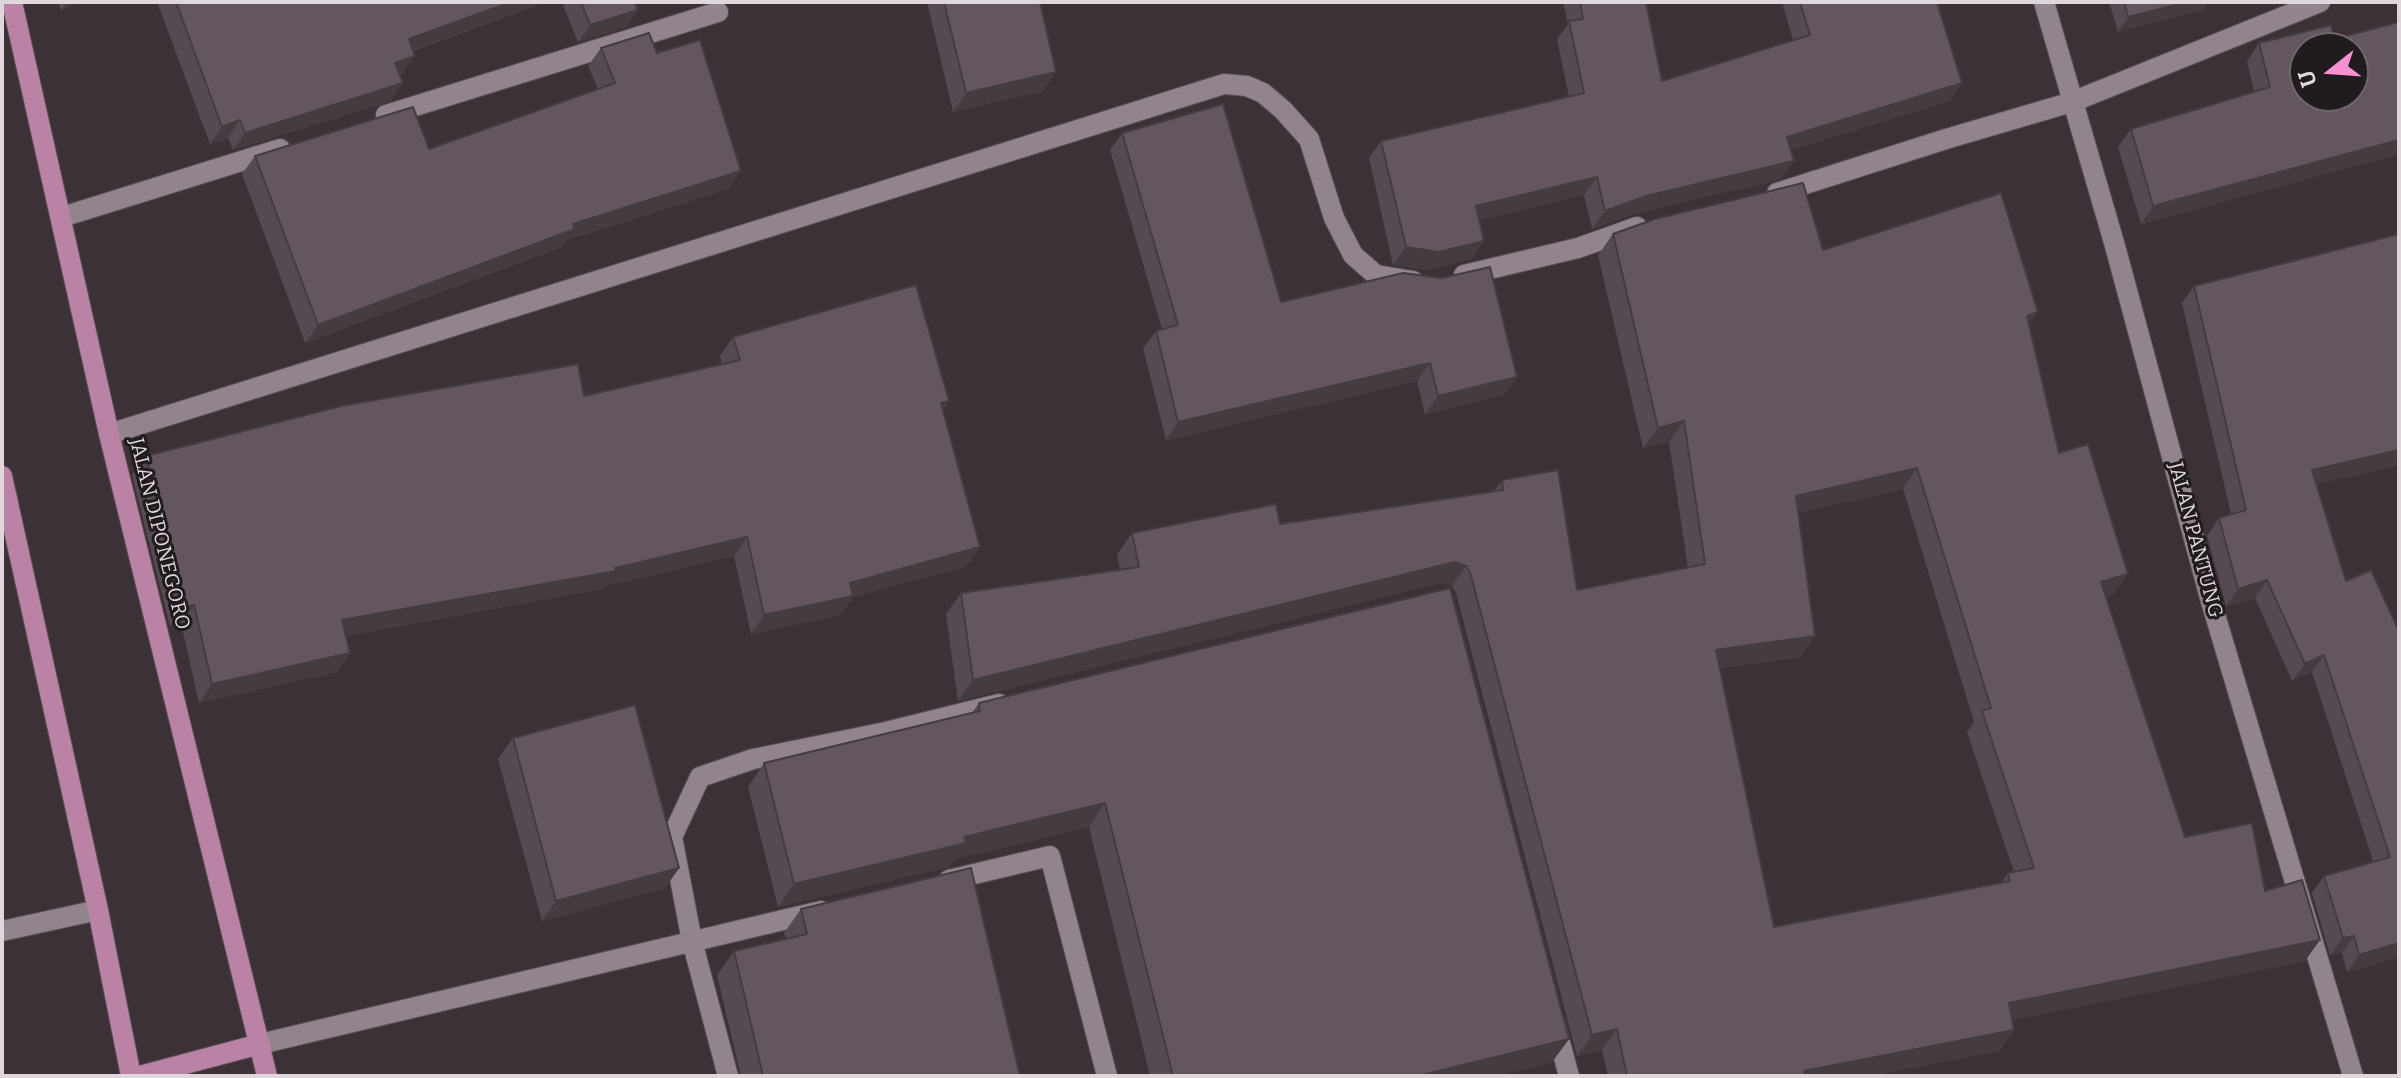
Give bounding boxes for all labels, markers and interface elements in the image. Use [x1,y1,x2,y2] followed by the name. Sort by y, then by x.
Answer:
[2289,32,2369,112] north arrow
[2292,67,2323,90] text: U
[124,436,194,632] street label: JALAN DIPONEGORO
[2163,460,2227,620] street label: JALAN PANTUNG

